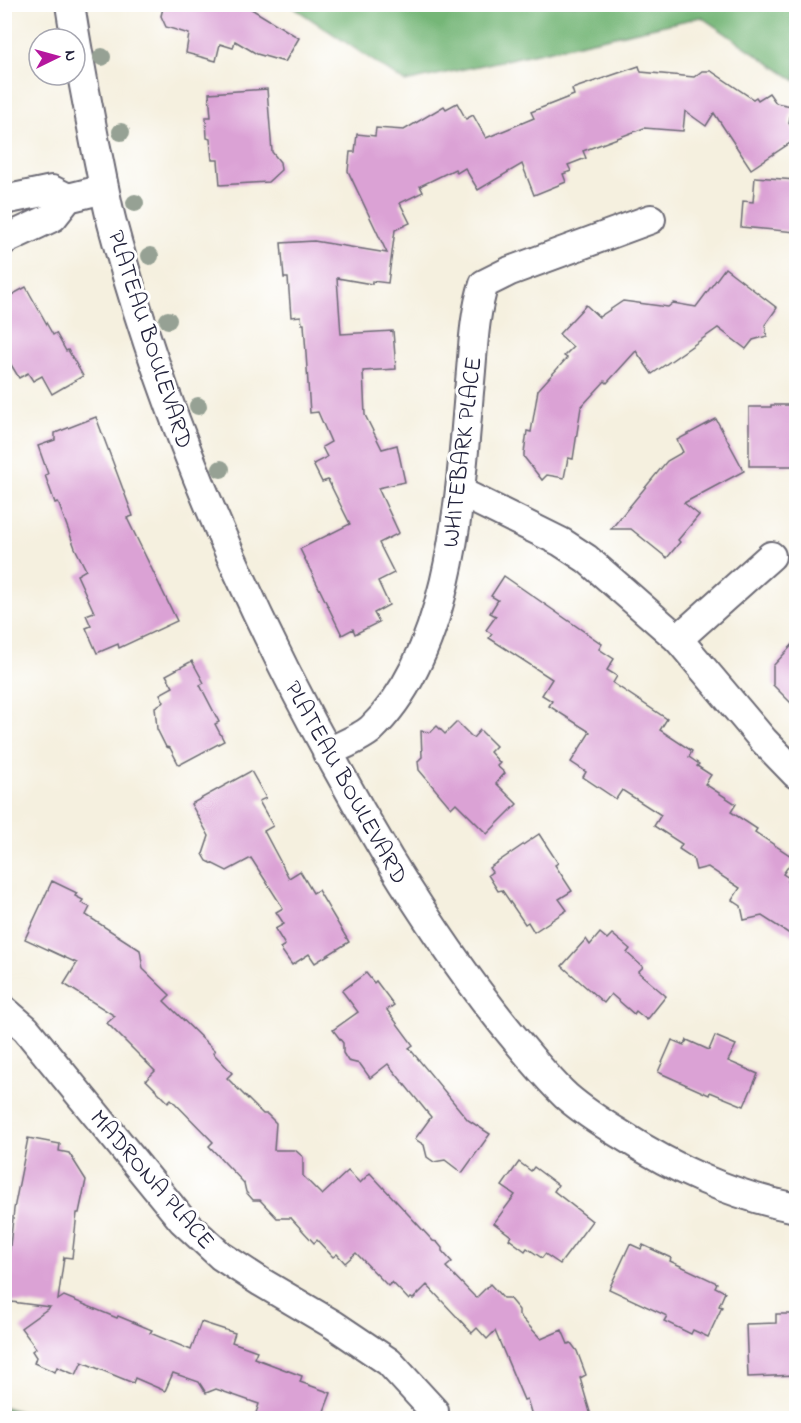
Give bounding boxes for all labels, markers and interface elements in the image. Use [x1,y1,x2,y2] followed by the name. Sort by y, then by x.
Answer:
[27,27,87,87] north arrow
[58,49,82,62] text: N
[97,226,200,454] street label: PLATEAU BOULEVARD
[434,355,493,550] street label: WHITEBARK PLACE
[274,675,415,891] street label: PLATEAU BOULEVARD
[80,1103,222,1258] street label: MADRONA PLACE

